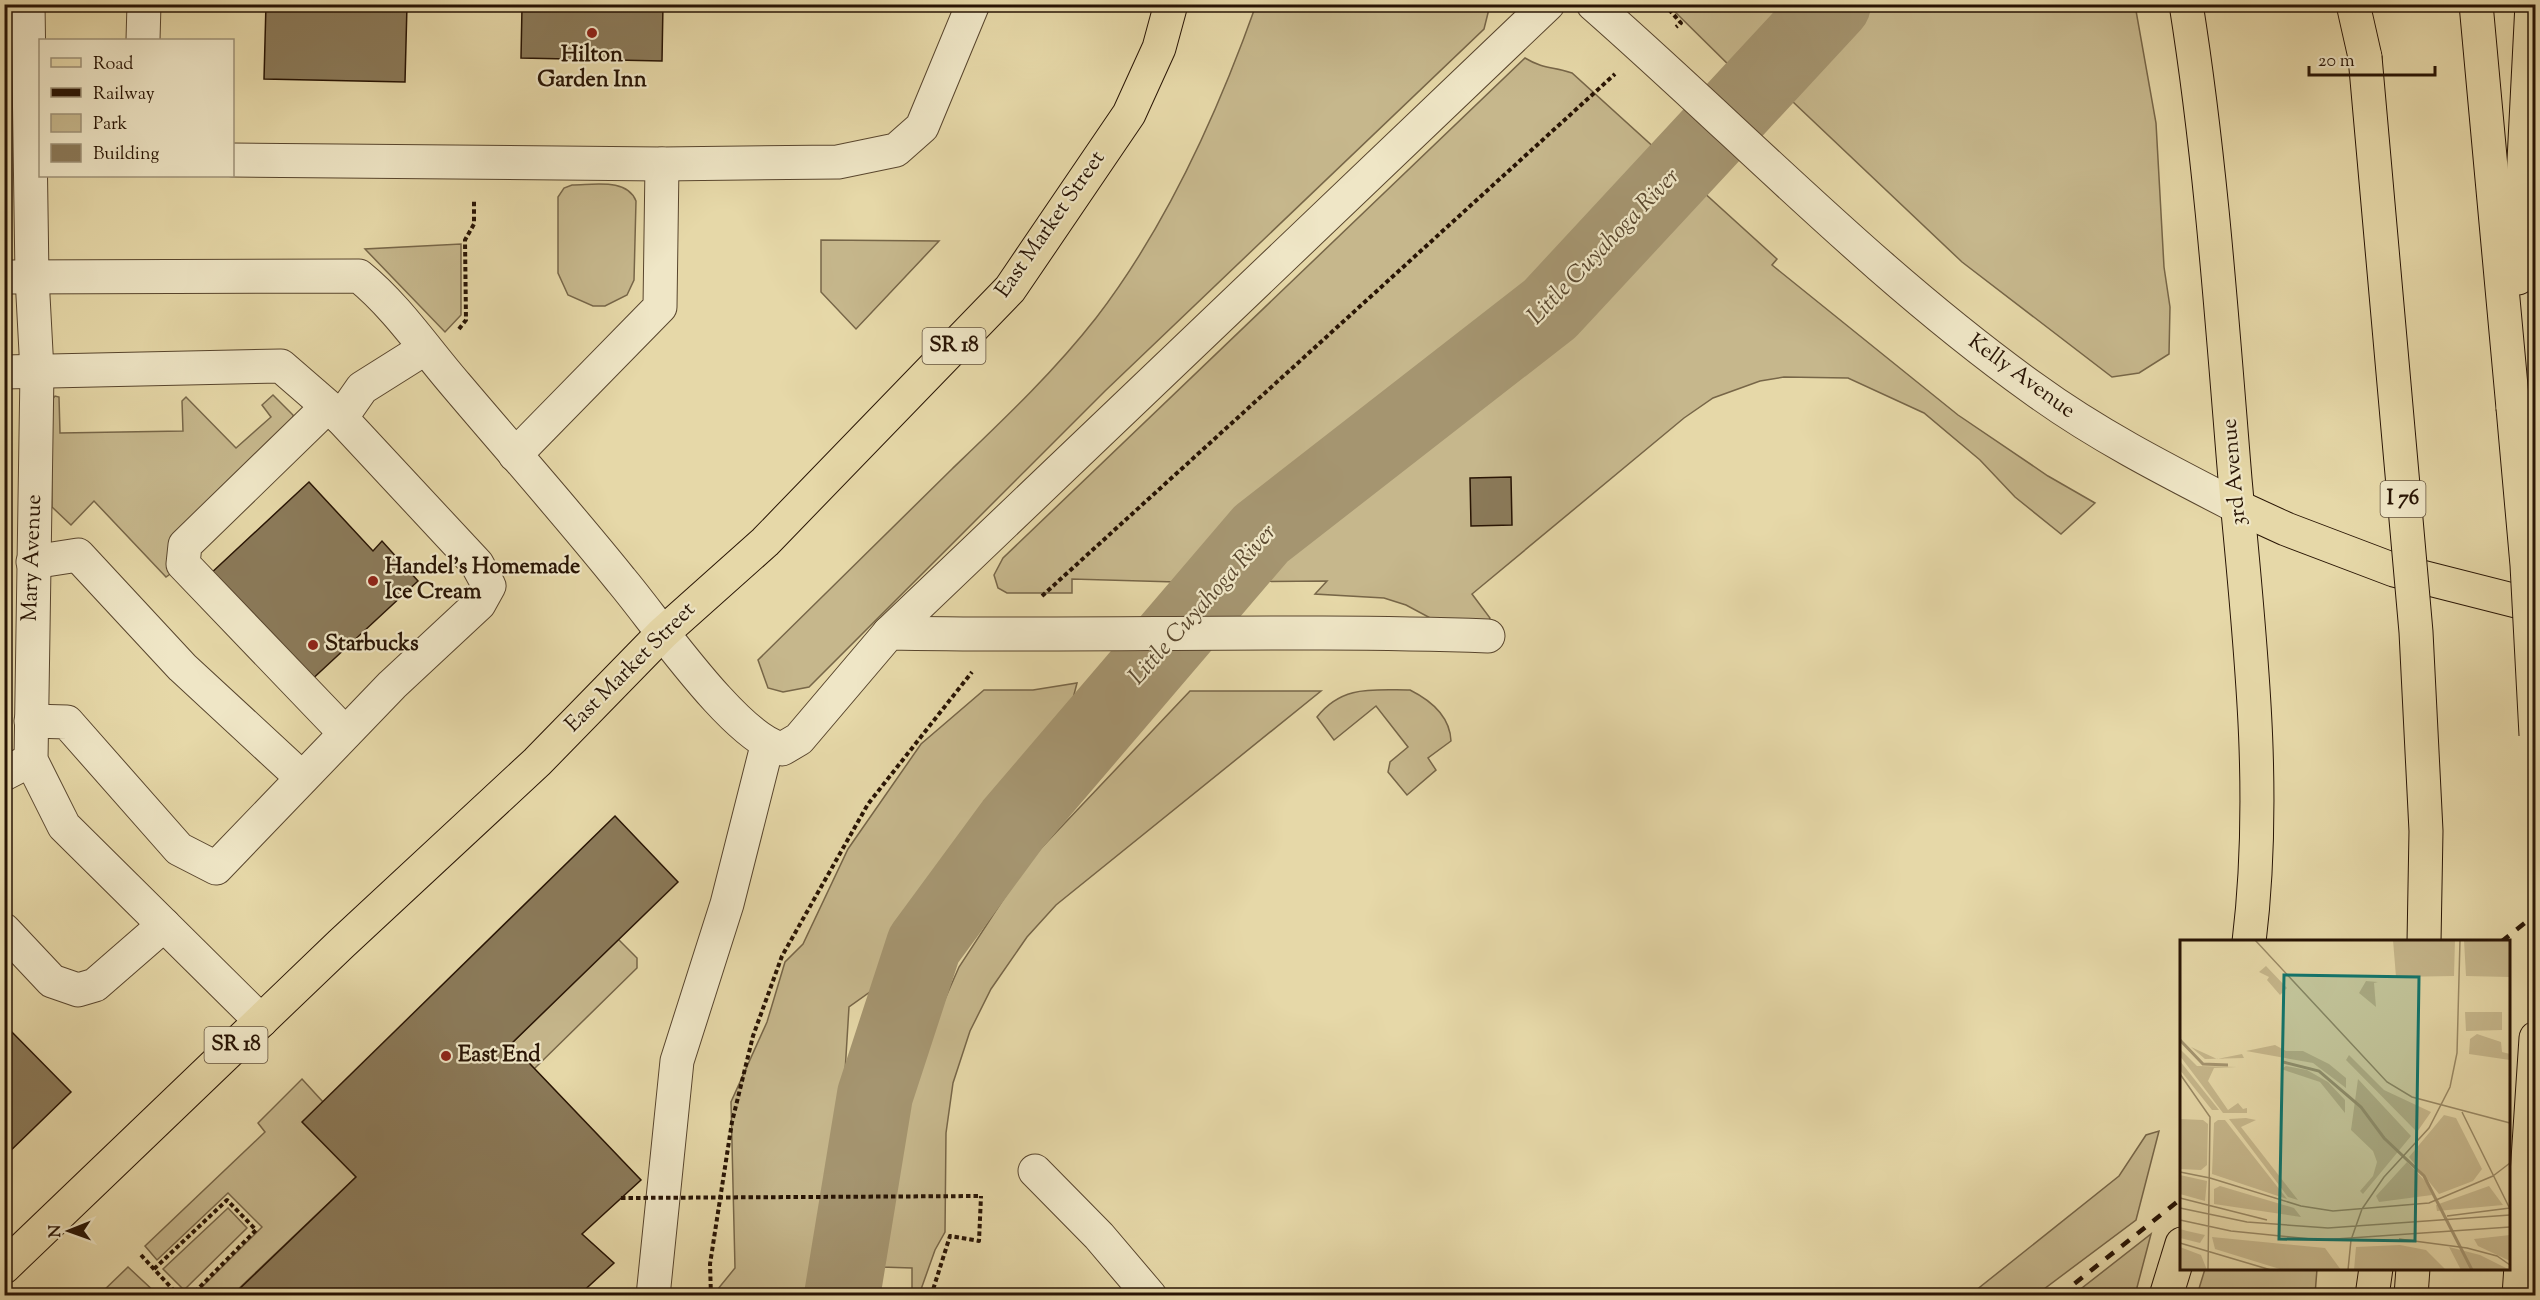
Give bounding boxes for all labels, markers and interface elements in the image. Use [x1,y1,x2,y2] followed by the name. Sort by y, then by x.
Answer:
[585,26,599,40] marker: Hilton Garden Inn
[39,39,234,177] legend
[2309,39,2435,77] scale bar
[537,40,647,97] place label: Hilton Garden Inn
[2318,49,2355,75] text: 20 m
[93,52,133,78] text: Road
[93,82,155,108] text: Railway
[93,112,128,138] text: Park
[93,142,159,168] text: Building
[988,144,1114,305] street label: East Market Street
[1520,160,1688,333] water label: Little Cuyahoga River
[1961,327,2081,427] street label: Kelly Avenue
[922,328,986,364] road number: SR 18
[2214,417,2256,527] street label: 3rd Avenue
[2380,481,2426,517] road number: I 76
[15,494,51,622] street label: Mary Avenue
[1121,516,1285,693] water label: Little Cuyahoga River
[385,552,580,609] place label: Handel's Homemade Ice Cream
[366,574,380,588] marker: Handel's Homemade Ice Cream
[558,595,704,741] street label: East Market Street
[325,629,419,661] place label: Starbucks
[306,638,320,652] marker: Starbucks
[2180,940,2510,1270] inset map
[204,1027,268,1063] road number: SR 18
[458,1040,541,1072] place label: East End
[439,1049,453,1063] marker: East End
[39,1201,99,1261] north arrow
[45,1224,68,1238] text: N

